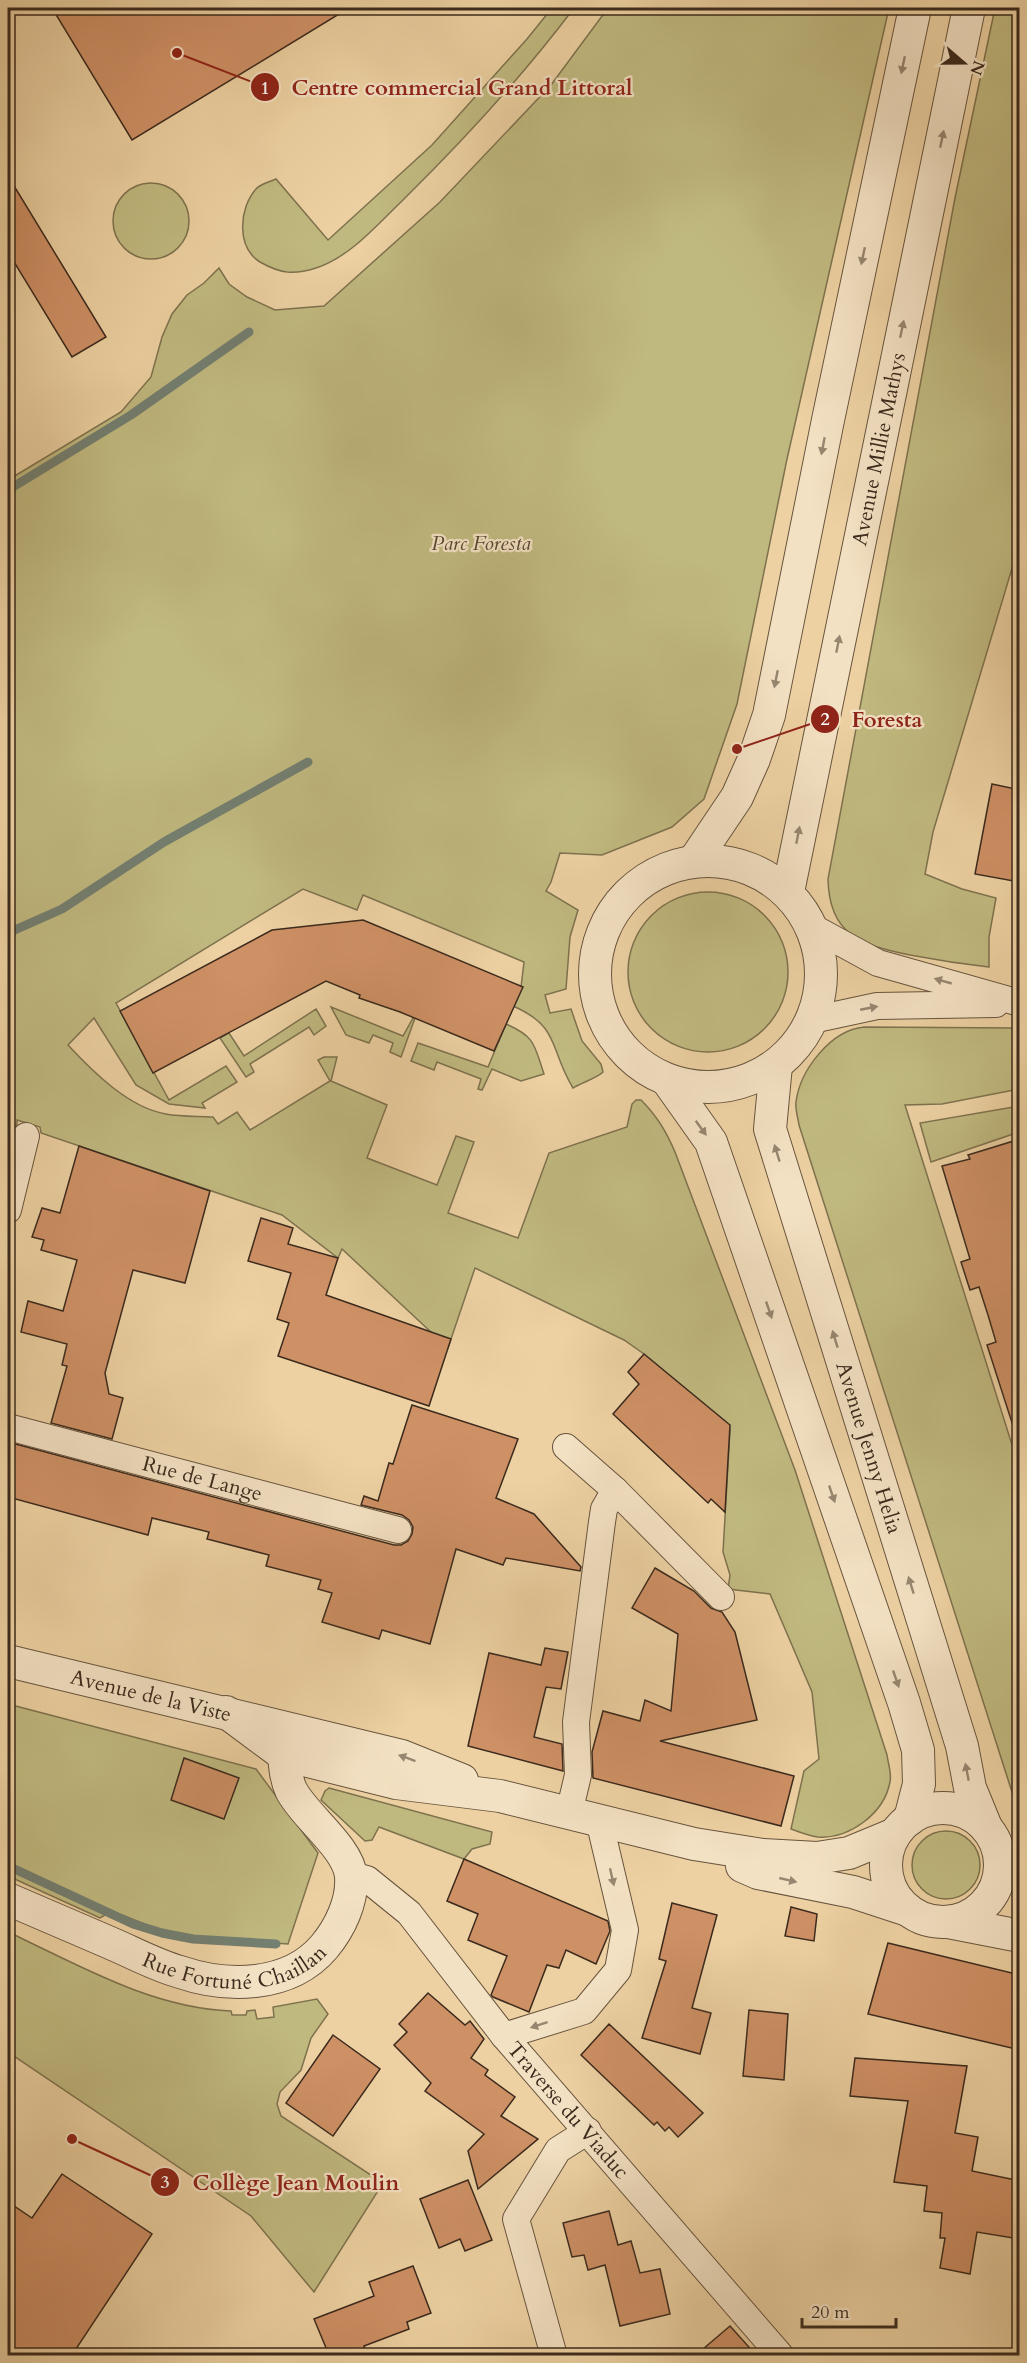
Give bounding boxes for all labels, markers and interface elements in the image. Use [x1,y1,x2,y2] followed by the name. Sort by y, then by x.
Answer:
[934,33,994,93] north arrow
[898,55,908,74] one-way arrow
[964,57,990,78] text: N
[250,67,645,107] callout: Centre commercial Grand Littoral
[292,73,633,103] text: Centre commercial Grand Littoral
[260,76,270,101] text: 1
[938,129,947,148] one-way arrow
[858,246,867,265] one-way arrow
[898,320,908,339] one-way arrow
[845,350,913,548] street label: Avenue Millie Mathys
[818,437,827,456] one-way arrow
[431,529,531,558] park label: Parc Foresta
[834,634,843,653] one-way arrow
[771,669,780,688] one-way arrow
[810,699,934,739] callout: Foresta
[852,705,923,735] text: Foresta
[820,707,830,732] text: 2
[794,825,803,844] one-way arrow
[934,976,952,985] one-way arrow
[860,1003,879,1012] one-way arrow
[695,1119,707,1135] one-way arrow
[772,1144,781,1162] one-way arrow
[764,1301,774,1319] one-way arrow
[830,1330,839,1348] one-way arrow
[828,1358,909,1537] street label: Avenue Jenny Helia
[139,1449,265,1508] street label: Rue de Lange
[828,1485,838,1503] one-way arrow
[906,1576,915,1594] one-way arrow
[67,1663,234,1729] street label: Avenue de la Viste
[891,1670,901,1688] one-way arrow
[398,1752,416,1762] one-way arrow
[962,1762,971,1781] one-way arrow
[608,1868,617,1887] one-way arrow
[779,1875,797,1885] one-way arrow
[135,1928,329,1966] street label: Rue Fortuné Chaillan
[138,1939,333,1997] text: Rue Fortuné Chaillan
[530,2021,548,2030] one-way arrow
[500,2035,635,2185] street label: Traverse du Viaduc
[150,2162,411,2202] callout: Collège Jean Moulin
[192,2168,400,2198] text: Collège Jean Moulin
[160,2170,170,2195] text: 3
[802,2291,896,2329] scale bar
[811,2300,850,2325] text: 20 m

